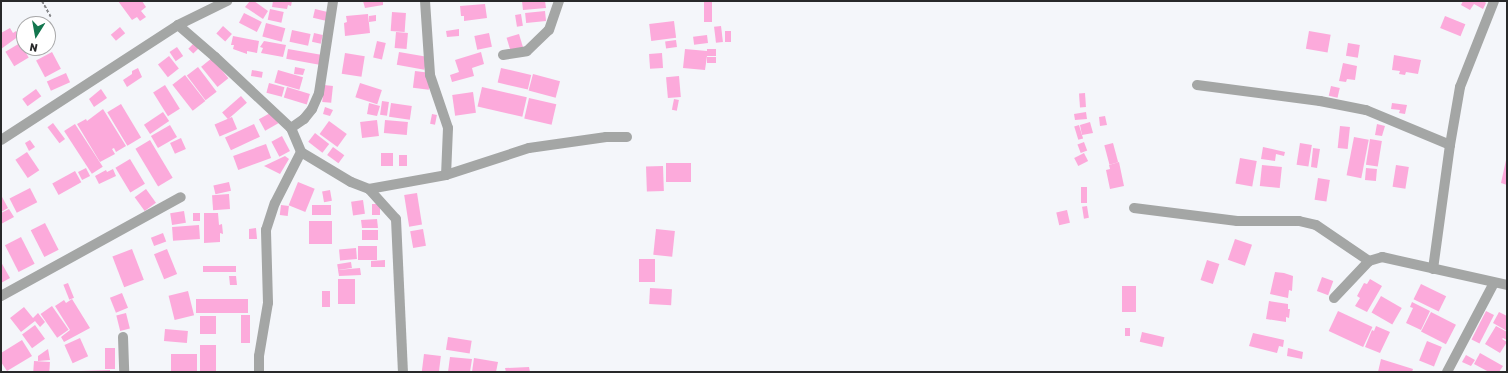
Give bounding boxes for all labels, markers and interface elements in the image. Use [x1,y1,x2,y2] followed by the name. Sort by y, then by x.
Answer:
[16,16,56,56] north arrow
[29,40,39,54] text: N

